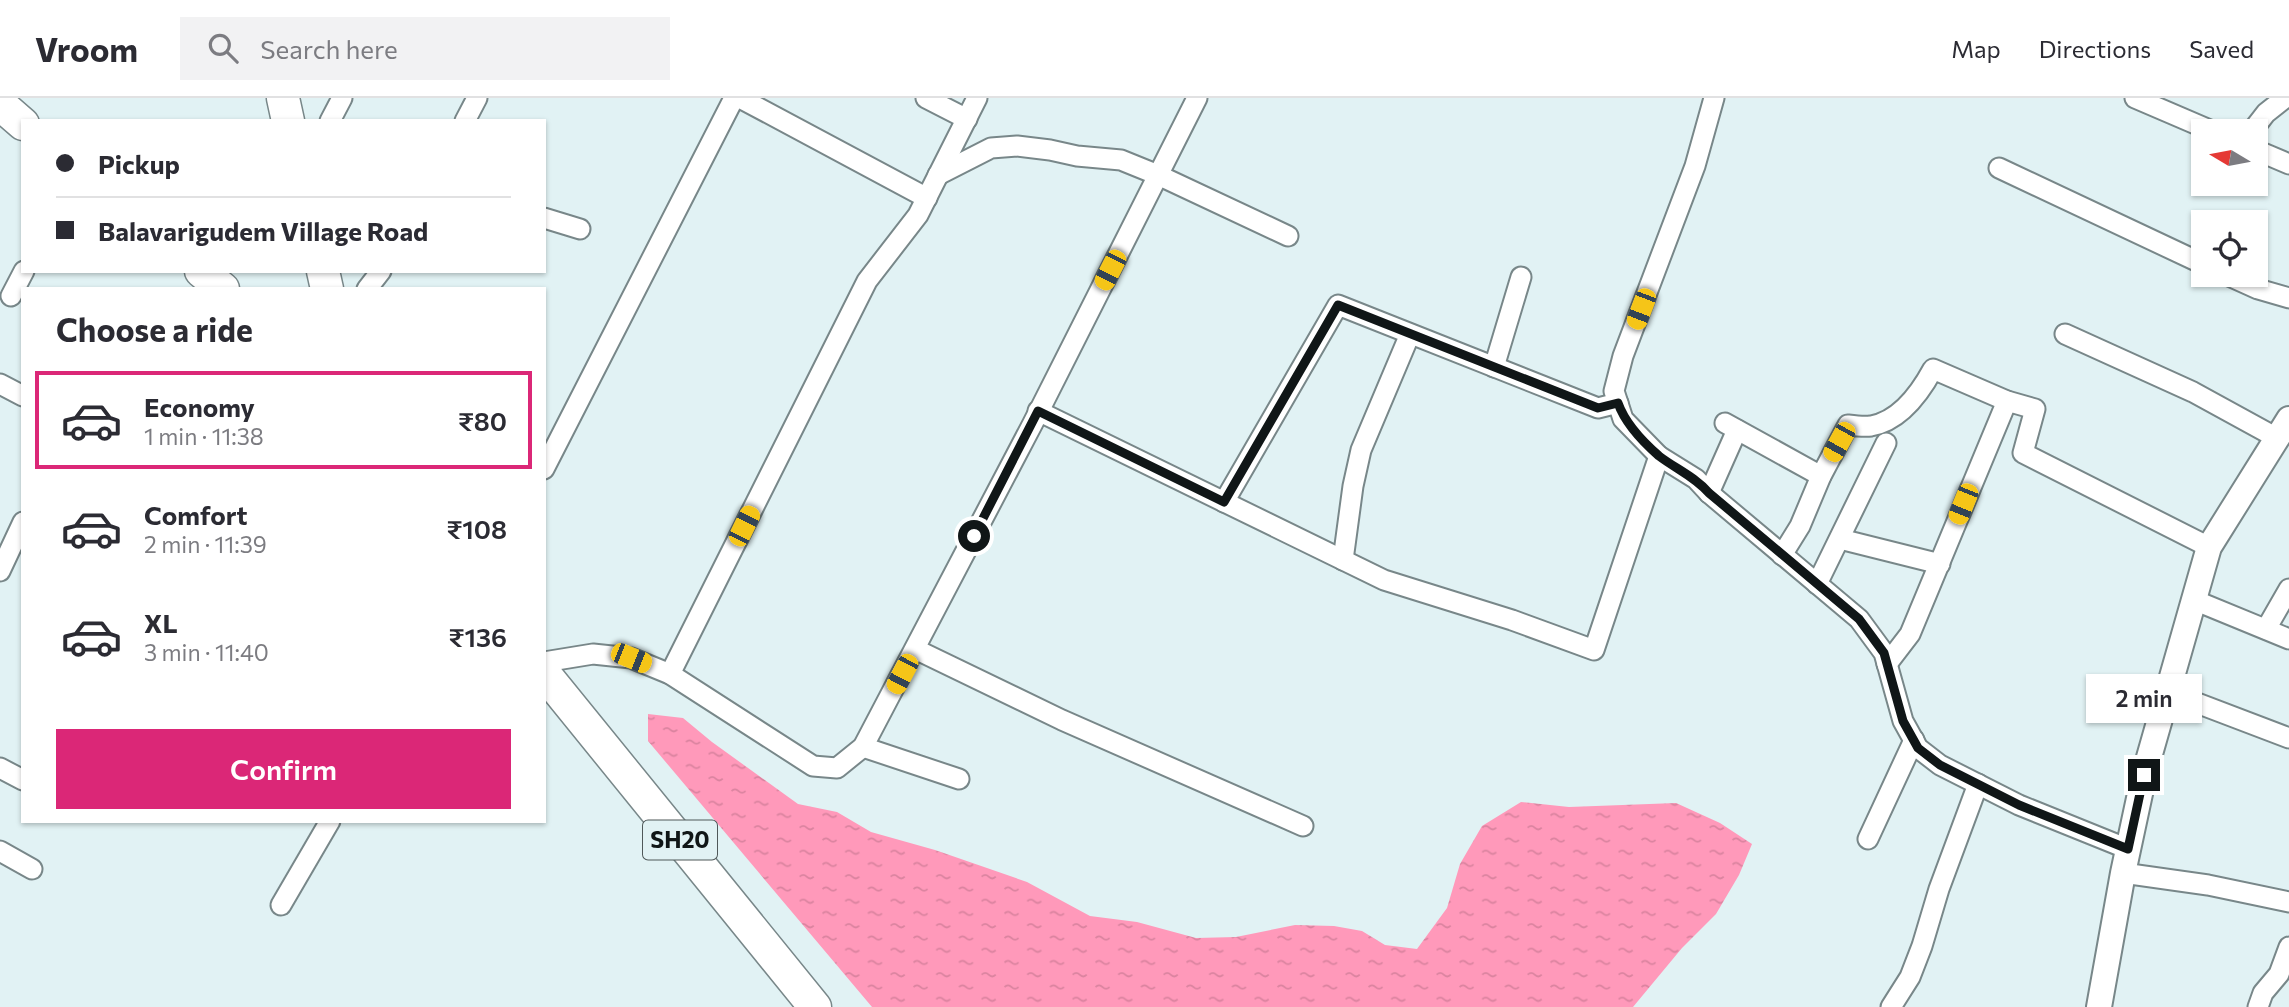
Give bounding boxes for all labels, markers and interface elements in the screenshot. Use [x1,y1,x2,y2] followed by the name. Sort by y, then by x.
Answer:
[180,17,670,80] search box
[35,28,138,69] text: Vroom
[204,29,242,67] icon: search
[260,33,398,64] text: Search here
[1951,34,2001,63] text: Map
[2039,34,2151,63] text: Directions
[2189,34,2254,63] text: Saved
[2191,119,2268,196] north arrow
[2191,119,2268,287] map controls
[98,148,180,179] text: Pickup
[2191,210,2268,287] button: locate
[98,215,428,246] text: Balavarigudem Village Road
[1092,247,1129,293] car
[1624,286,1659,332] car
[56,309,253,349] text: Choose a ride
[60,389,123,452] icon: car
[144,391,255,422] text: Economy
[458,405,507,436] text: ₹80
[1820,419,1859,465] car
[144,422,264,450] text: 1 min · 11:38
[1946,481,1981,527] car
[60,497,123,560] icon: car
[144,499,247,530] text: Comfort
[726,503,763,549] car
[446,513,507,544] text: ₹108
[958,520,990,552] route start
[144,530,267,558] text: 2 min · 11:39
[60,605,123,668] icon: car
[144,607,178,638] text: XL
[449,621,507,652] text: ₹136
[144,638,269,666] text: 3 min · 11:40
[608,640,655,676] car
[883,651,922,697] car
[2086,674,2202,722] callout: 2 min
[2116,684,2172,712] text: 2 min
[56,729,511,809] button: Confirm
[2128,759,2160,791] route end
[643,820,717,860] road number: SH20

